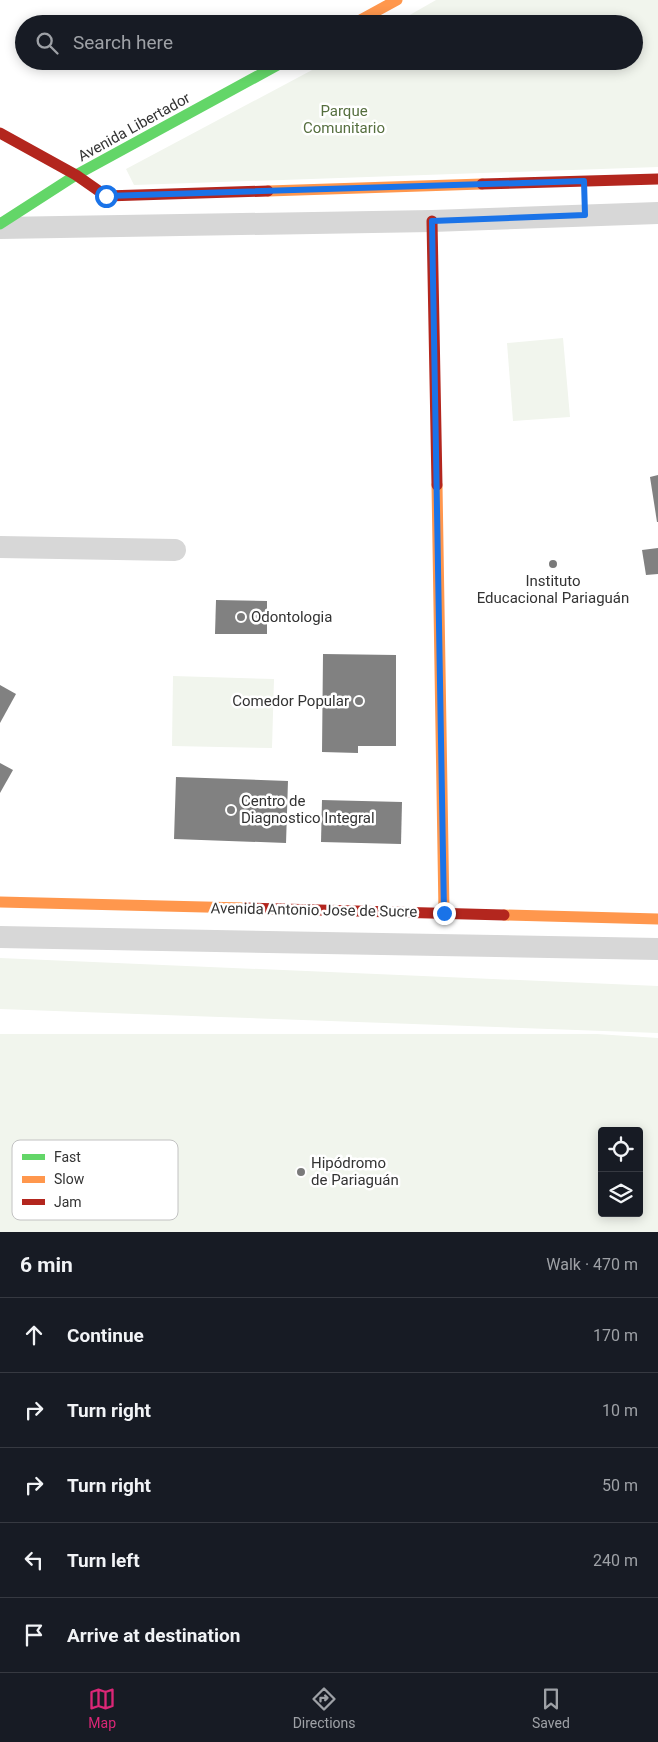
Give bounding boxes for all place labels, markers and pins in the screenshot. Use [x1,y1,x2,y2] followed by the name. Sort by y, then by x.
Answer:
[547,558,559,570] marker: Instituto Educacional Pariaguán
[477,572,629,607] place label: Instituto Educacional Pariaguán
[251,608,332,626] place label: Odontologia
[235,611,247,623] marker: Odontologia
[232,692,349,710] place label: Comedor Popular
[353,695,365,707] marker: Comedor Popular
[241,792,375,827] place label: Centro de Diagnostico Integral
[225,804,237,816] marker: Centro de Diagnostico Integral
[311,1154,399,1189] place label: Hipódromo de Pariaguán
[295,1166,307,1178] marker: Hipódromo de Pariaguán

